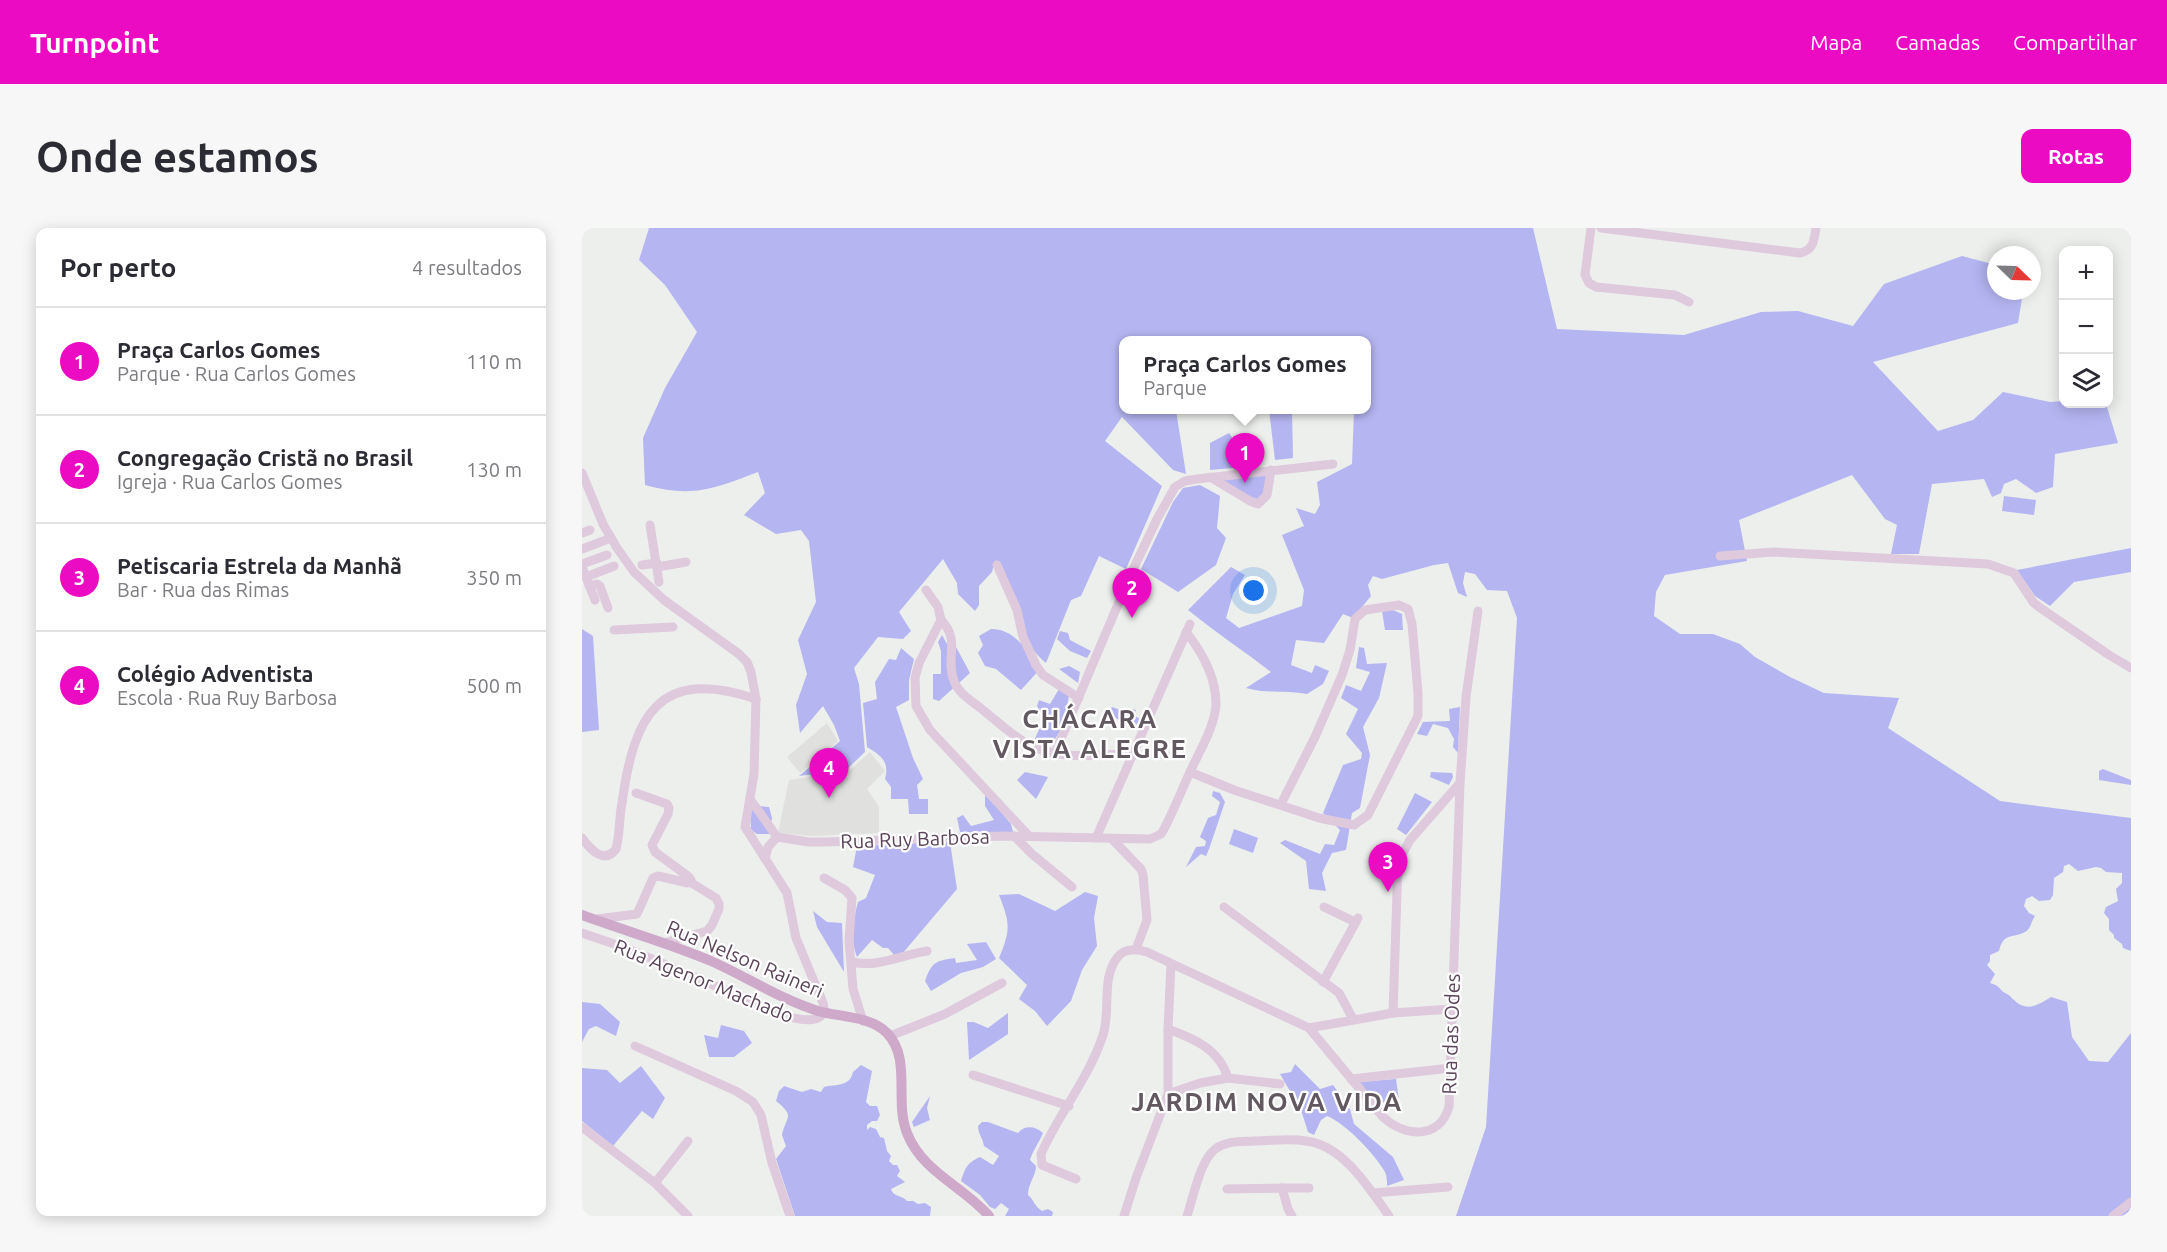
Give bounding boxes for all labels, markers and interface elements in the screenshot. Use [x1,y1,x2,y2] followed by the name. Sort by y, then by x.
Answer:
[30,27,159,58] text: Turnpoint
[1810,30,1862,54] text: Mapa
[1895,30,1980,54] text: Camadas
[2013,30,2137,54] text: Compartilhar
[2021,129,2131,183] button: Rotas
[36,133,319,180] text: Onde estamos
[1987,246,2041,300] north arrow
[2059,246,2113,408] map controls
[2059,246,2113,300] button: +
[60,253,176,282] text: Por perto
[412,256,522,279] text: 4 resultados
[2059,300,2113,354] button: −
[1119,336,1371,414] popup
[117,337,321,362] text: Praça Carlos Gomes
[74,350,85,373] text: 1
[466,350,522,373] text: 110 m
[1143,351,1347,376] text: Praça Carlos Gomes
[2059,354,2113,408] button: layers
[117,362,356,385] text: Parque · Rua Carlos Gomes
[1143,376,1207,399] text: Parque
[1226,434,1264,483] pin: 1
[117,445,413,470] text: Congregação Cristã no Brasil
[74,458,85,481] text: 2
[466,458,522,481] text: 130 m
[117,470,342,493] text: Igreja · Rua Carlos Gomes
[117,553,402,578] text: Petiscaria Estrela da Manhã
[74,566,85,589] text: 3
[466,566,522,589] text: 350 m
[1112,568,1152,618] pin: 2
[1239,576,1268,605] your location
[117,578,289,601] text: Bar · Rua das Rimas
[117,661,314,686] text: Colégio Adventista
[74,674,85,697] text: 4
[466,674,522,697] text: 500 m
[117,686,337,709] text: Escola · Rua Ruy Barbosa
[993,703,1187,763] district label: CHÁCARA VISTA ALEGRE
[810,748,848,798] pin: 4
[840,824,990,853] street label: Rua Ruy Barbosa
[1368,842,1408,892] pin: 3
[663,915,827,1002] street label: Rua Nelson Raineri
[611,934,797,1027] street label: Rua Agenor Machado
[1437,973,1464,1095] street label: Rua das Odes
[1131,1087,1403,1116] district label: JARDIM NOVA VIDA

